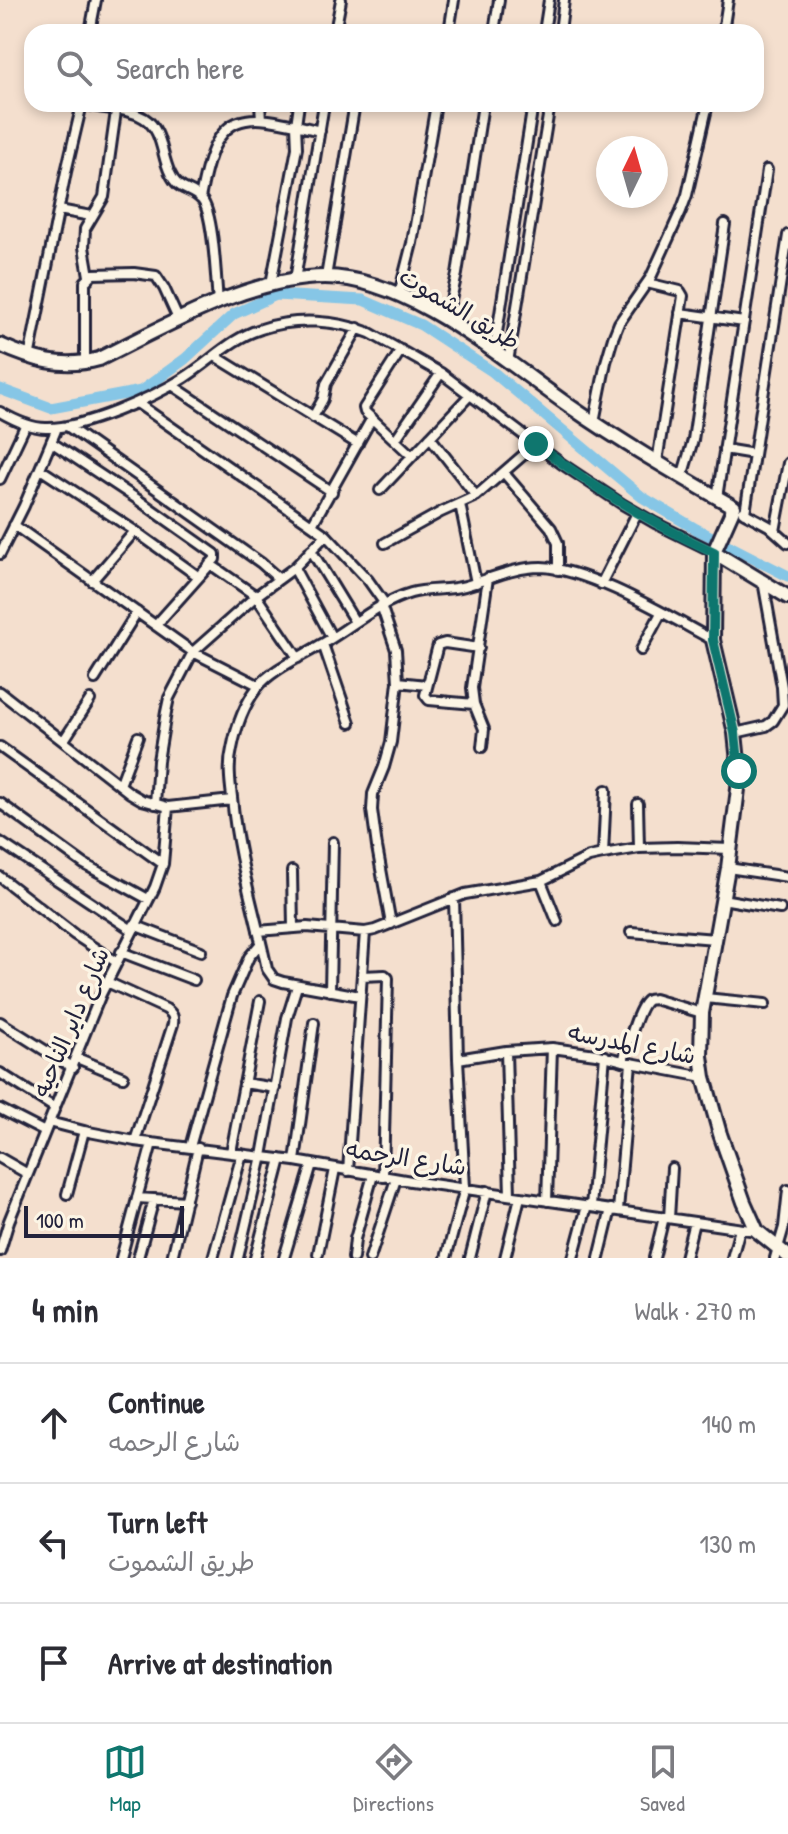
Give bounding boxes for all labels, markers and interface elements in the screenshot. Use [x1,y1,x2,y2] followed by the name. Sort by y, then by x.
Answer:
[24,24,764,112] search box
[52,46,96,90] icon: search
[116,48,244,88] text: Search here
[596,136,668,208] north arrow
[394,259,526,357] street label: طريق الشموت
[518,426,554,462] route end
[721,753,757,789] route start
[24,942,118,1103] street label: شارع داير الناحيه
[565,1015,698,1073] street label: شارع المدرسه
[343,1132,469,1184] street label: شارع الرحمه
[24,1202,184,1238] scale bar
[36,1205,84,1235] text: 100 m
[32,1287,99,1333] text: 4 min
[635,1293,756,1328] text: Walk · 270 m
[108,1382,205,1422] text: Continue
[32,1401,76,1445] icon: ahead
[702,1406,756,1441] text: 140 m
[108,1424,240,1459] text: شارع الرحمه
[108,1502,207,1542] text: Turn left
[32,1521,76,1565] icon: left
[700,1526,756,1561] text: 130 m
[108,1544,255,1579] text: طريق الشموت
[32,1641,76,1685] icon: arrive
[108,1643,333,1683] text: Arrive at destination
[103,1740,147,1818] tab: Map
[353,1740,434,1818] tab: Directions
[640,1740,685,1818] tab: Saved

